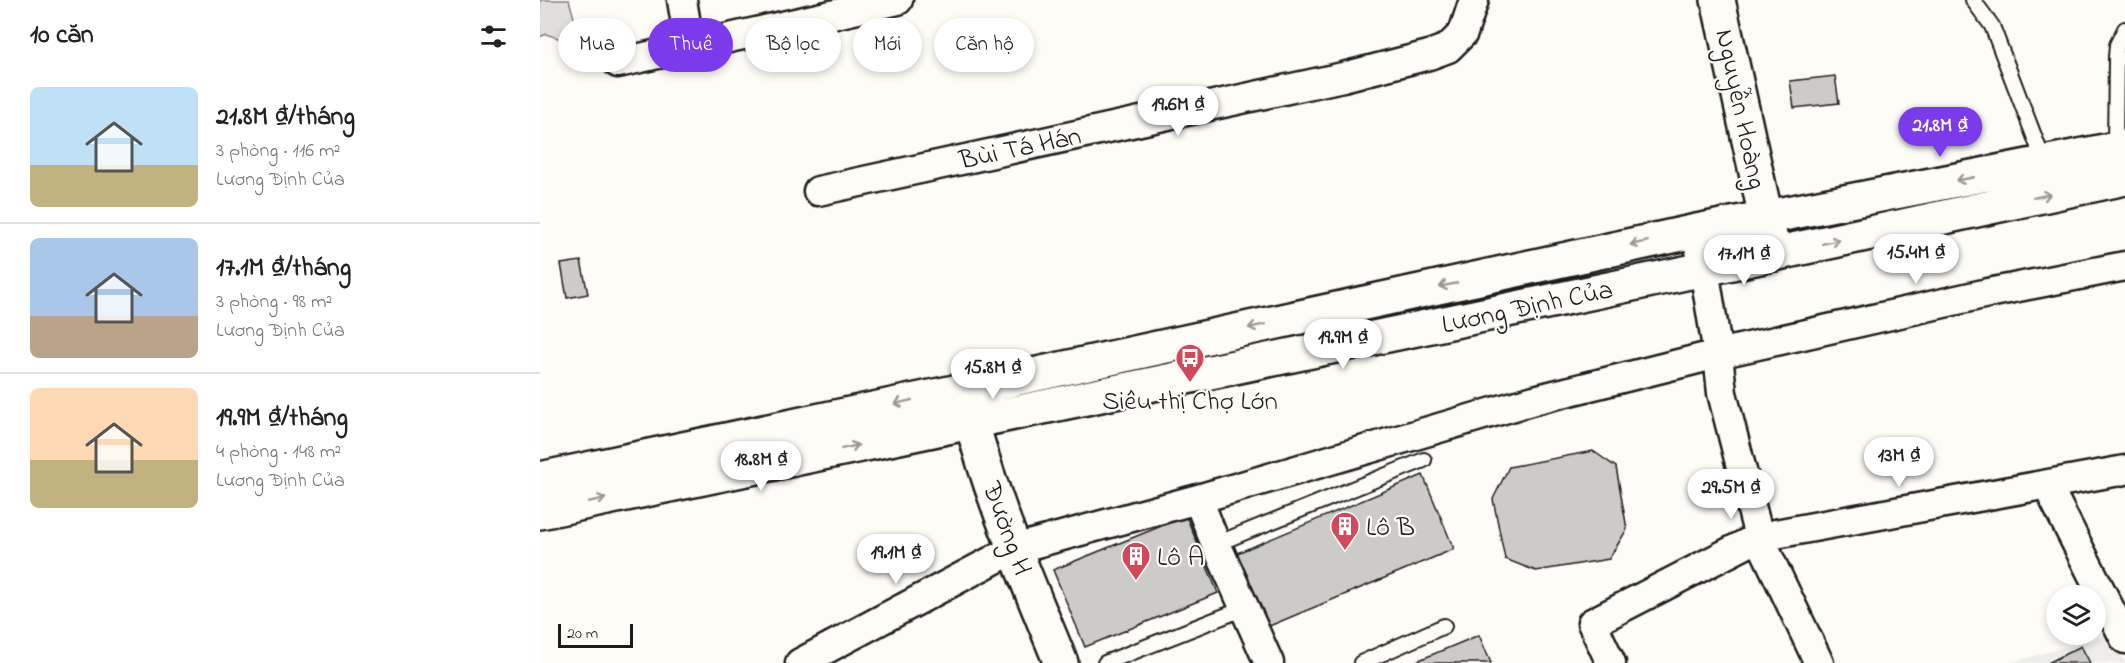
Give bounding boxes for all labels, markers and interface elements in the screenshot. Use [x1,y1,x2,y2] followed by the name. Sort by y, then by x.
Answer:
[30,17,94,55] text: 10 căn
[558,18,636,72] chip: Mua
[648,18,733,72] chip: Thuê
[745,18,841,72] chip: Bộ lọc
[853,18,922,72] chip: Mới
[934,18,1034,72] chip: Căn hộ
[477,20,510,53] icon: filters
[1704,26,1776,193] street label: Nguyễn Hoàng
[1123,86,1233,137] pin: 19.6M ₫
[1152,91,1204,120] text: 19.6M ₫
[216,99,355,137] text: 21.8M ₫/tháng
[1885,107,1995,158] pin: 21.8M ₫
[78,111,150,183] icon: home
[1912,112,1968,141] text: 21.8M ₫
[955,118,1085,182] street label: Bùi Tá Hán
[216,137,341,166] text: 3 phòng · 116 m²
[216,166,345,195] text: Lương Định Của
[1955,174,1975,185] one-way arrow
[2032,190,2051,201] one-way arrow
[1861,234,1971,285] pin: 15.4M ₫
[1689,235,1799,286] pin: 17.1M ₫
[1821,235,1840,247] one-way arrow
[1629,238,1648,250] one-way arrow
[1887,239,1945,268] text: 15.4M ₫
[1718,240,1770,269] text: 17.1M ₫
[216,250,351,288] text: 17.1M ₫/tháng
[78,262,150,334] icon: home
[1438,271,1617,346] street label: Lương Định Của
[1439,279,1458,291] one-way arrow
[216,288,333,317] text: 3 phòng · 98 m²
[216,317,345,346] text: Lương Định Của
[1288,319,1398,370] pin: 19.9M ₫
[1248,321,1268,332] one-way arrow
[1318,324,1368,353] text: 19.9M ₫
[1174,342,1206,384] bus stop icon: Siêu thị Chợ Lớn
[938,349,1048,400] pin: 15.8M ₫
[964,354,1022,383] text: 15.8M ₫
[1102,383,1278,422] place label: Siêu thị Chợ Lớn
[893,397,912,409] one-way arrow
[216,400,348,438] text: 19.9M ₫/tháng
[78,412,150,484] icon: home
[1857,437,1941,488] pin: 13M ₫
[216,438,341,467] text: 4 phòng · 148 m²
[706,441,816,492] pin: 18.8M ₫
[840,441,859,453] one-way arrow
[1878,442,1920,471] text: 13M ₫
[734,446,788,475] text: 18.8M ₫
[216,467,345,496] text: Lương Định Của
[1676,469,1786,520] pin: 29.5M ₫
[1701,474,1761,503] text: 29.5M ₫
[970,476,1041,581] street label: Đường H
[587,494,607,505] one-way arrow
[1366,509,1415,548] place label: Lô B
[1329,510,1361,552] building icon: Lô B
[841,534,951,585] pin: 19.1M ₫
[871,539,921,568] text: 19.1M ₫
[1157,539,1204,578] place label: Lô A
[1120,540,1152,582] building icon: Lô A
[2046,585,2106,645] map controls
[2046,585,2106,645] button: layers
[558,621,633,648] scale bar
[567,622,598,646] text: 20 m

